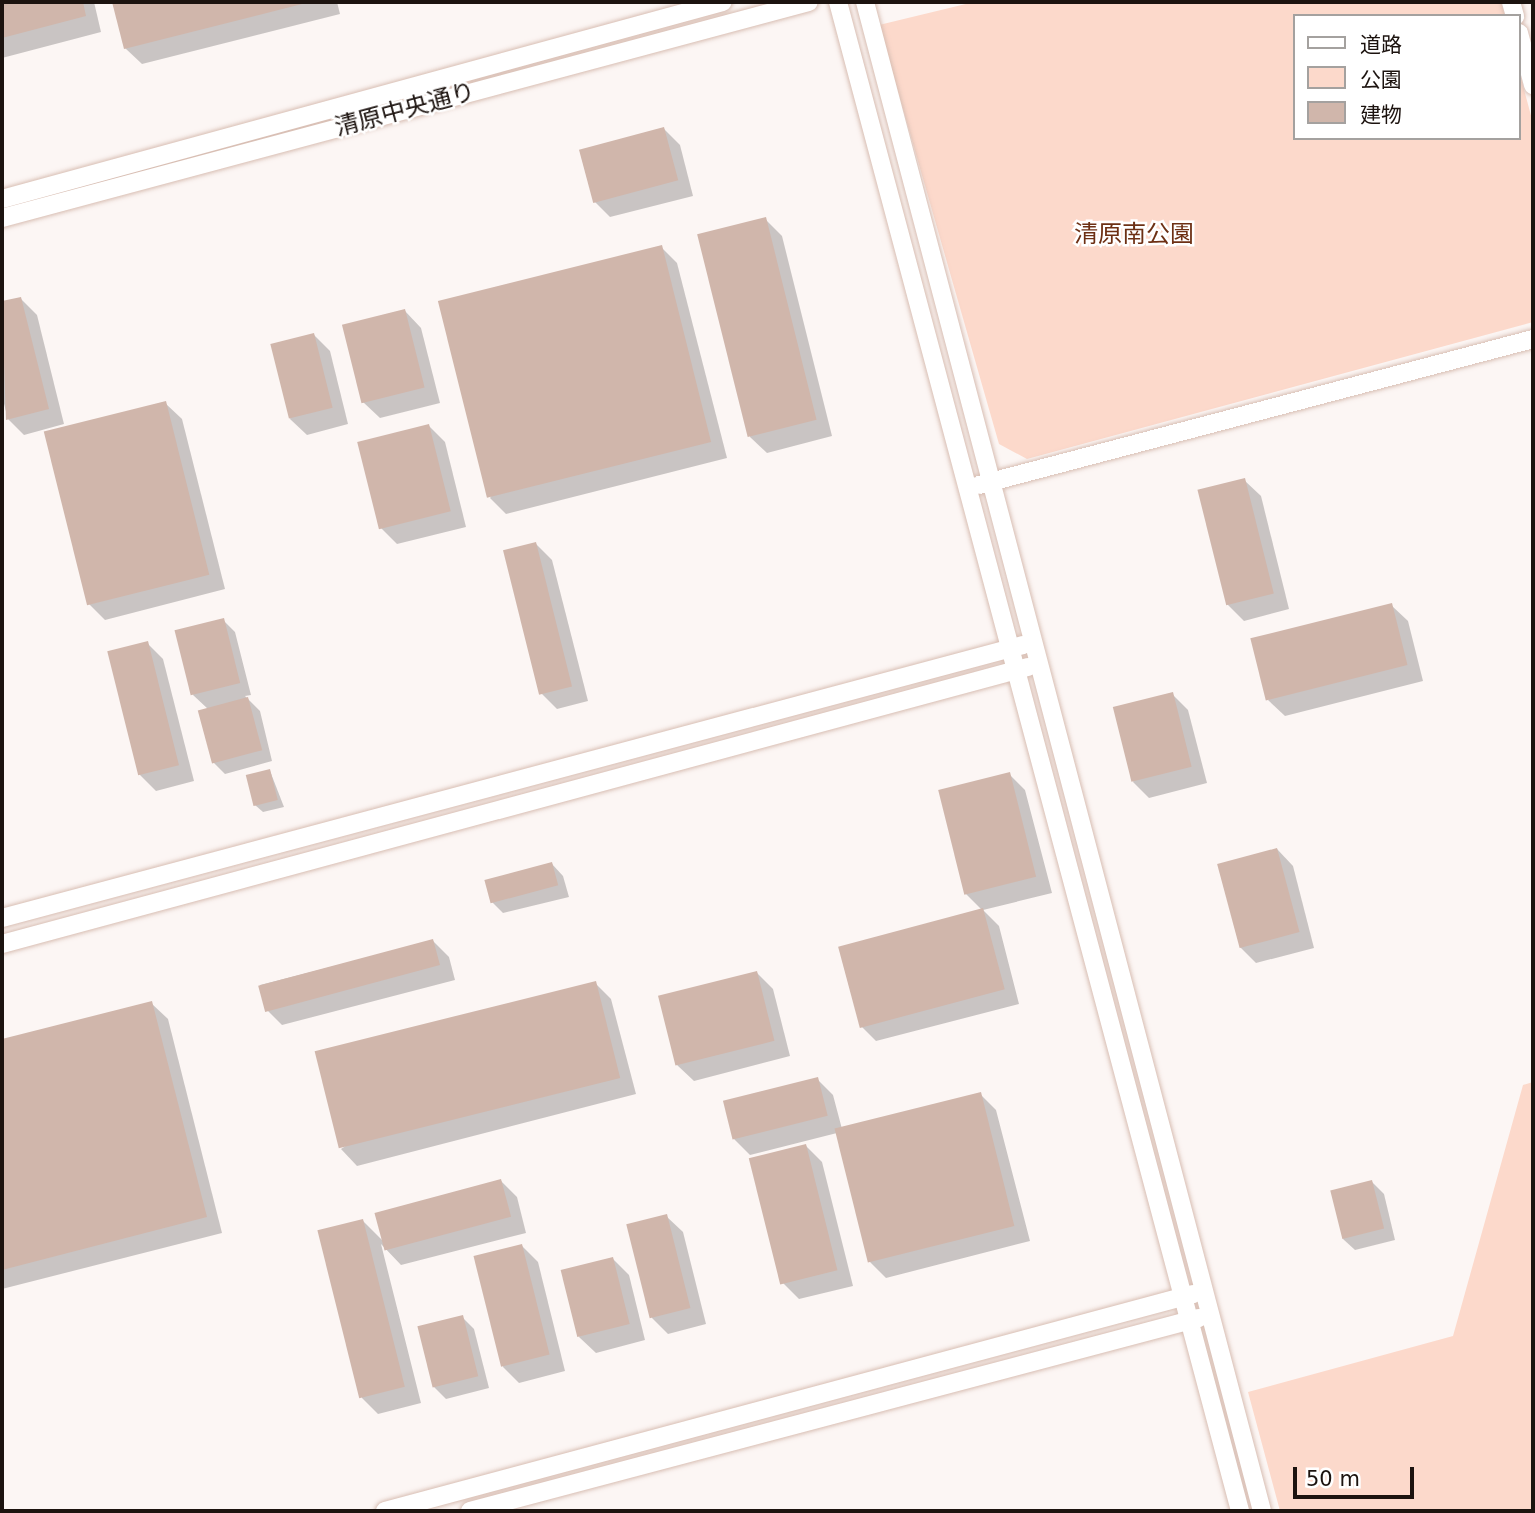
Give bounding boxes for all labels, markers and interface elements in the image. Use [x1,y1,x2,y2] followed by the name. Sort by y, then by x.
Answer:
[1294,14,1521,140] legend
[1360,33,1402,57] text: 道路
[1360,68,1402,92] text: 公園
[332,77,478,143] street label: 清原中央通り
[1360,103,1402,127] text: 建物
[1074,221,1194,249] park label: 清原南公園
[1297,1454,1418,1498] scale bar
[1306,1467,1360,1491] text: 50 m

